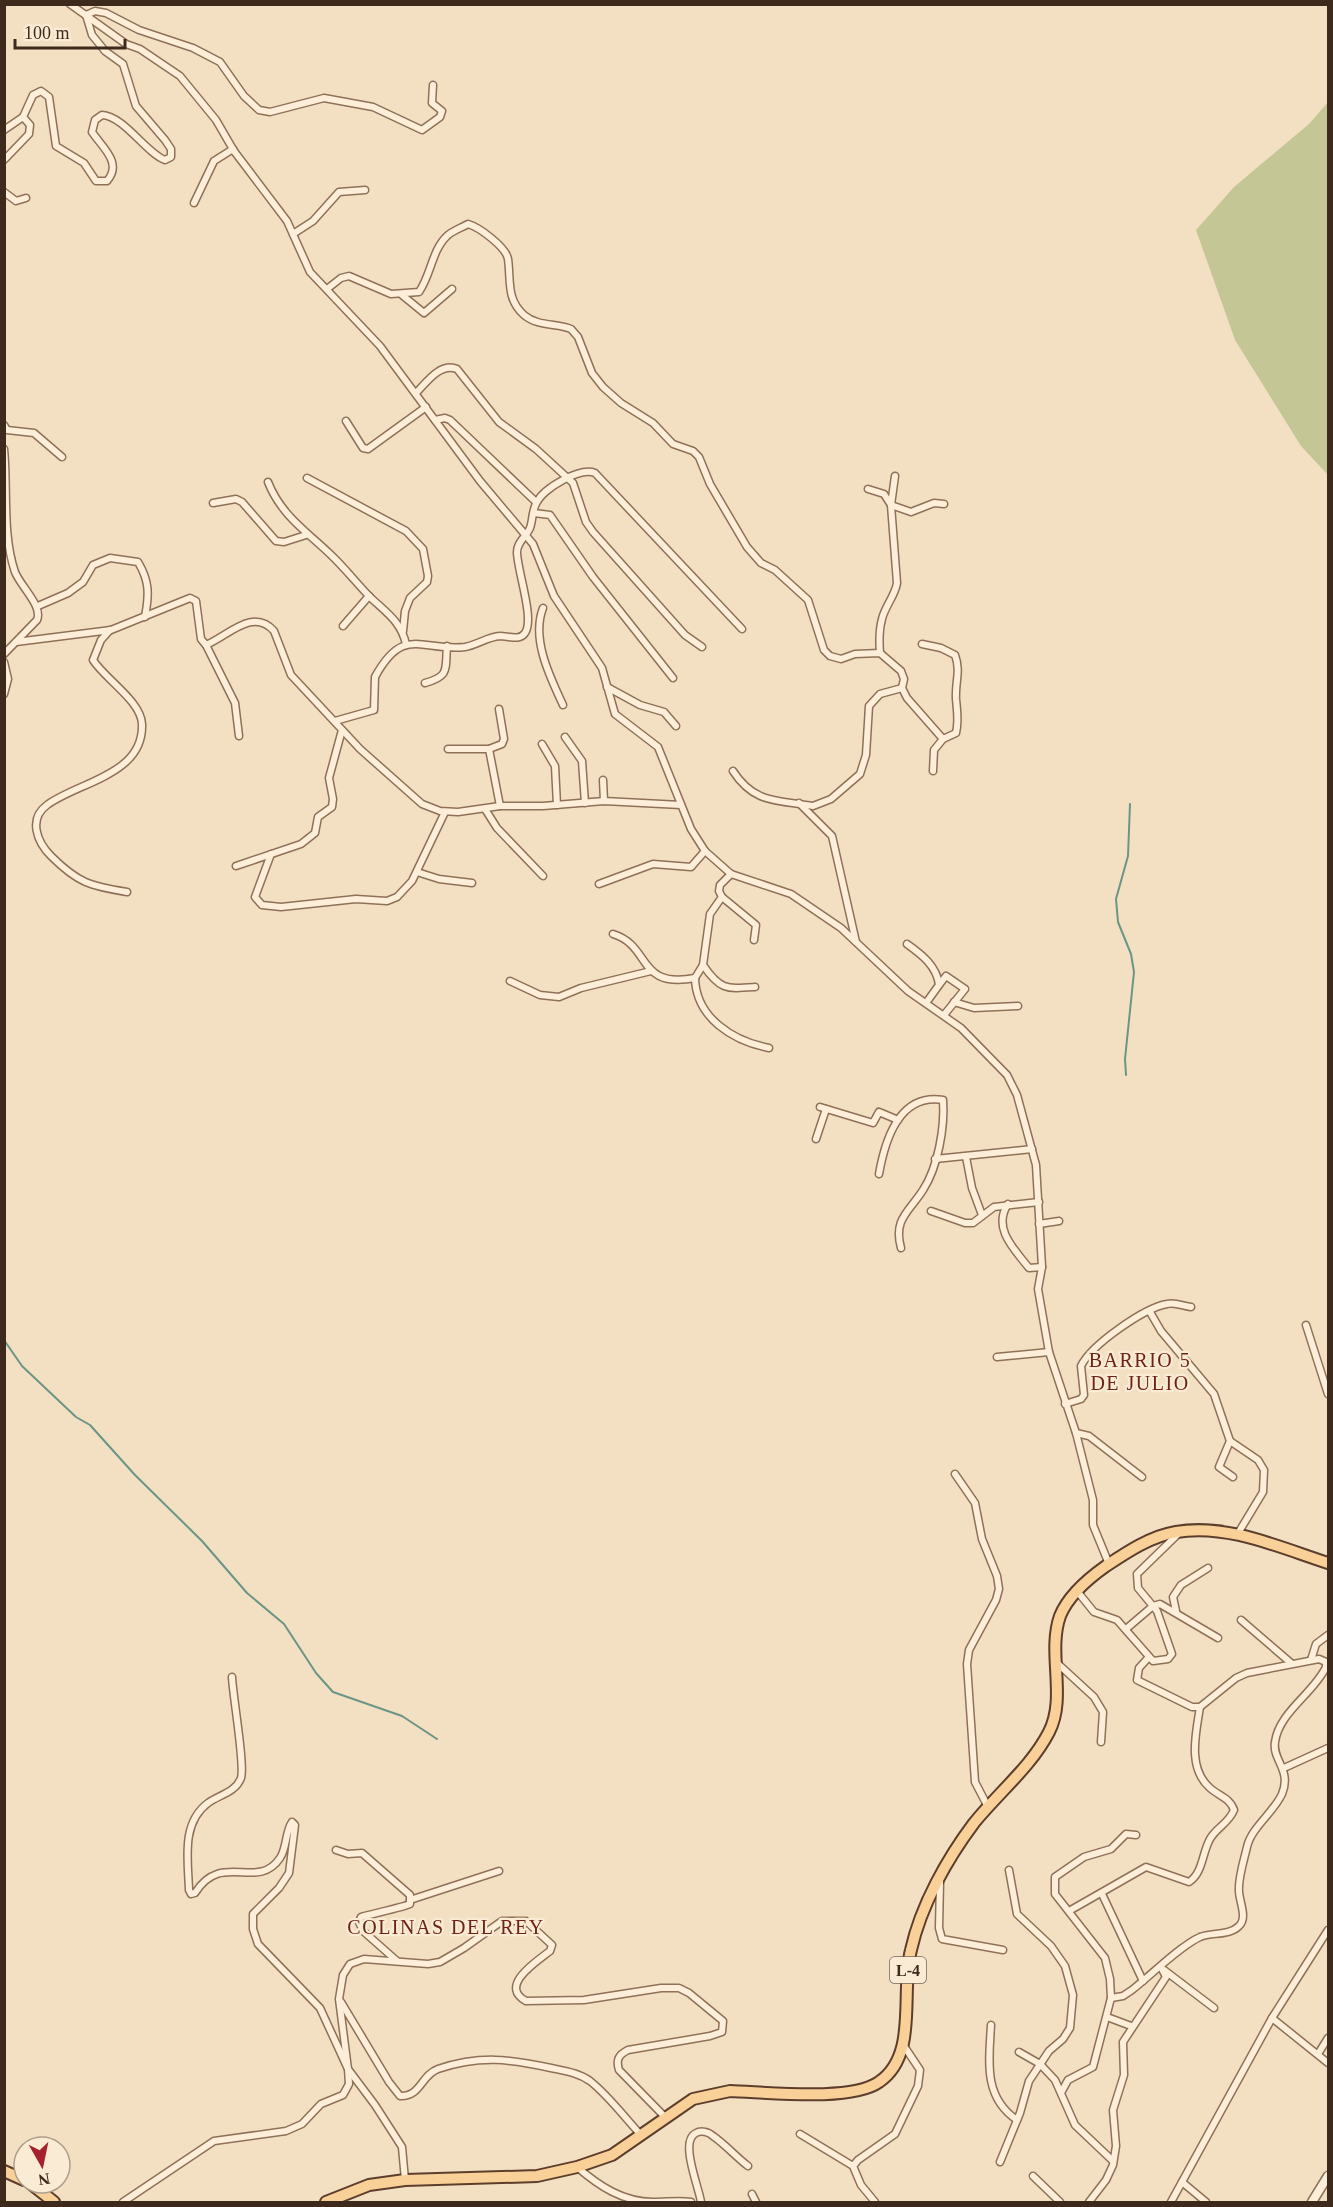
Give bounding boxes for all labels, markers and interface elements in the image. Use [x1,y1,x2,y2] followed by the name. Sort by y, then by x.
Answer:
[15,12,124,50] scale bar
[24,23,70,43] text: 100 m
[1089,1349,1191,1394] district label: BARRIO 5 DE JULIO
[347,1916,545,1938] district label: COLINAS DEL REY
[890,1957,926,1983] road number: L-4
[12,2135,72,2195] north arrow
[37,2170,51,2189] text: N

